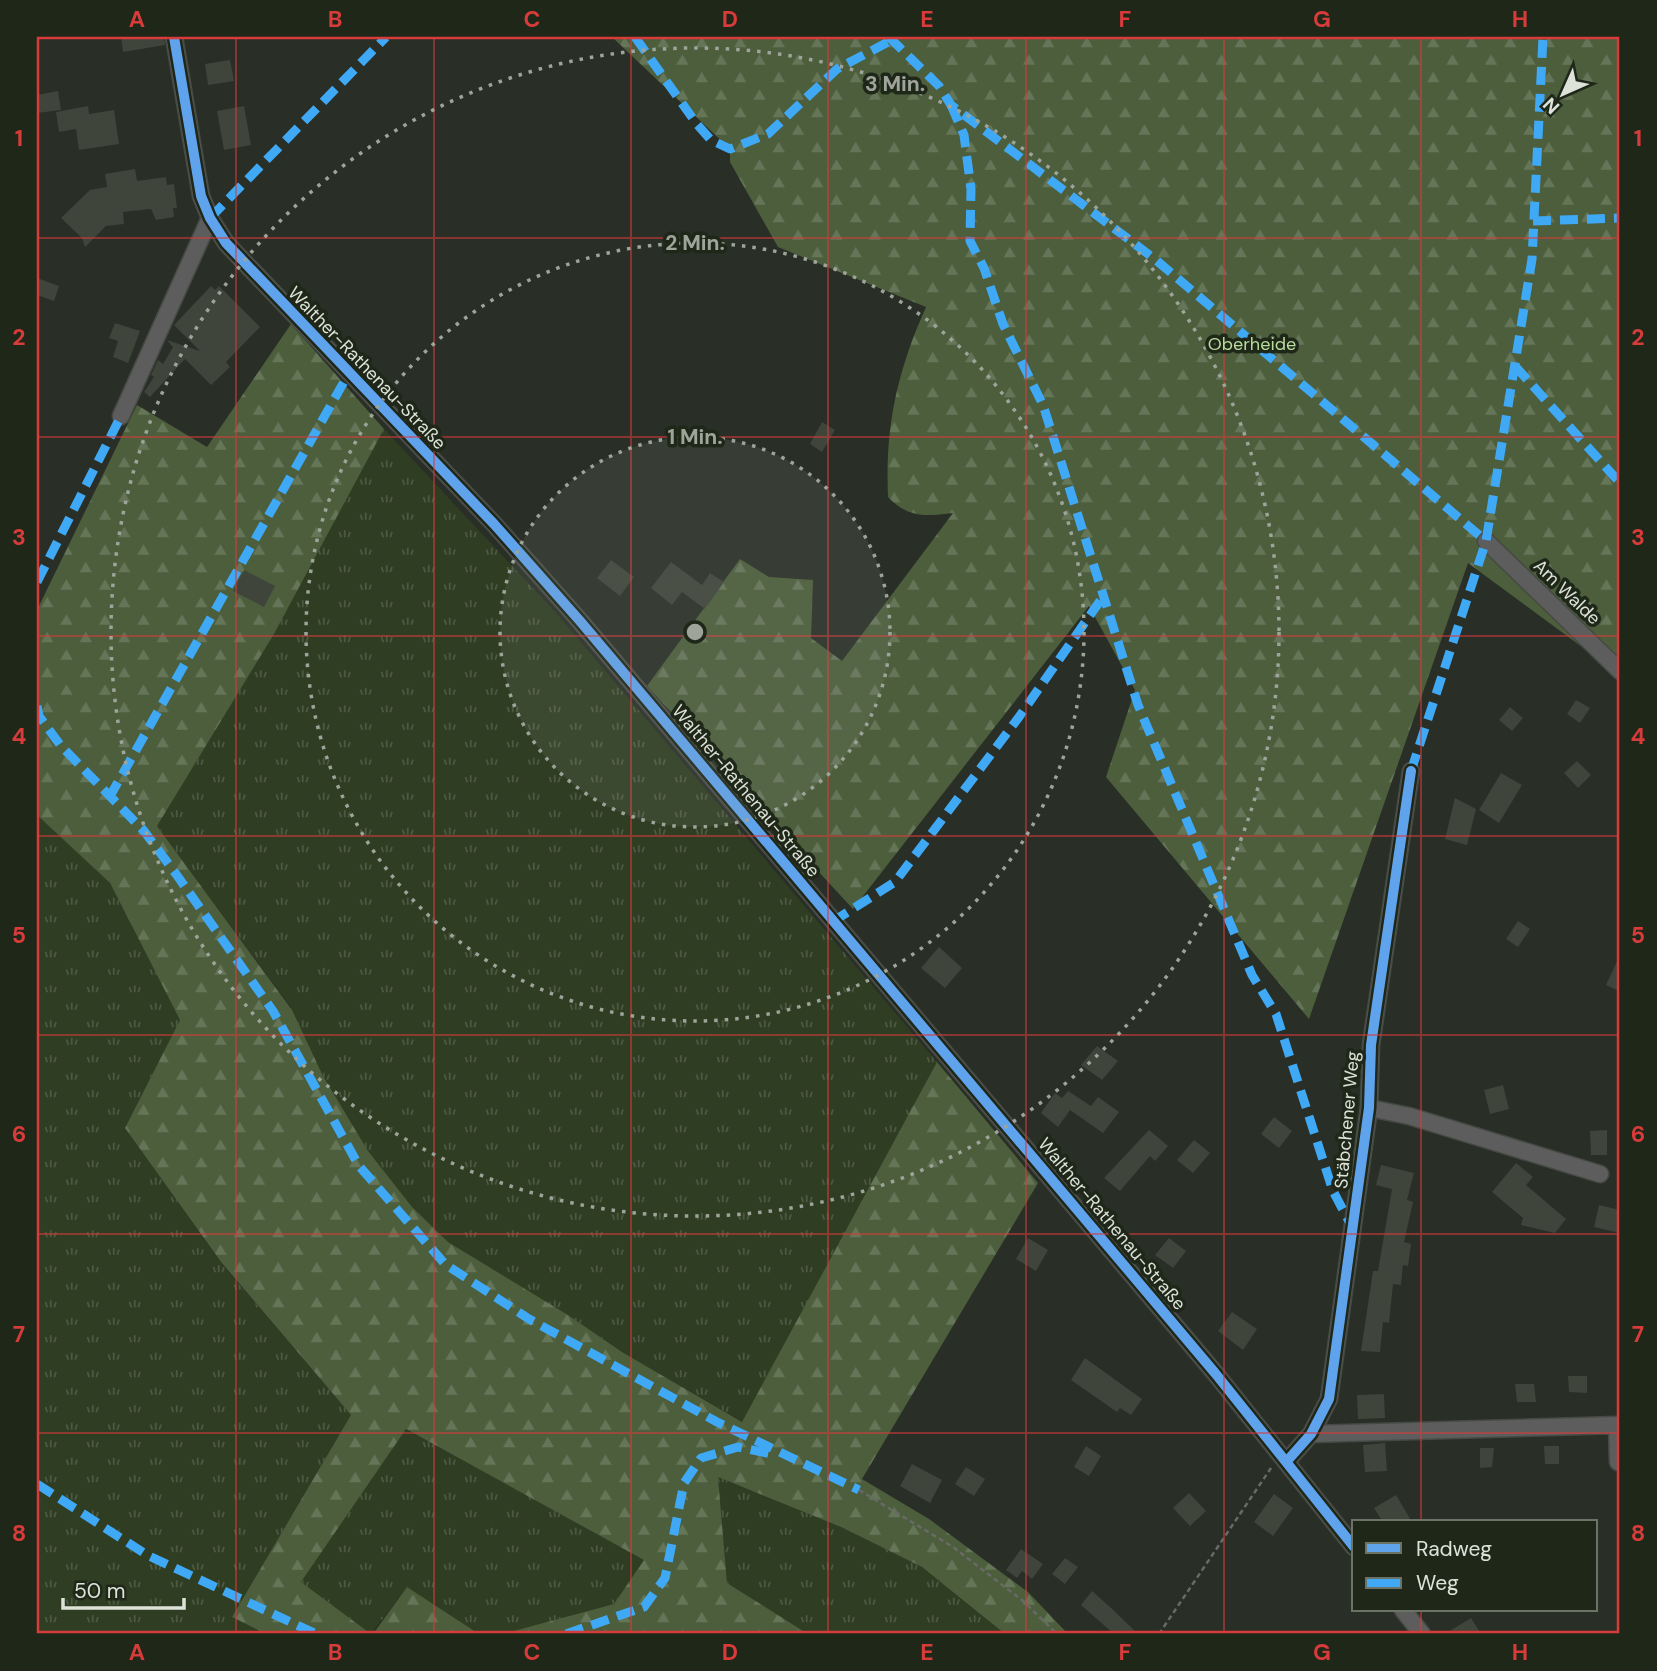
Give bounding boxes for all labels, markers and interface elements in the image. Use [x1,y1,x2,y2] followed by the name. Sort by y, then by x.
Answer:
[129,4,145,34] text: A
[328,4,342,34] text: B
[524,4,540,34] text: C
[722,4,738,34] text: D
[920,4,934,34] text: E
[1119,4,1132,34] text: F
[1313,4,1331,34] text: G
[1512,4,1528,34] text: H
[1528,60,1598,130] north arrow
[865,70,925,98] text: 3 Min.
[1538,92,1565,119] text: N
[15,123,23,153] text: 1
[1634,123,1642,153] text: 1
[665,229,725,257] text: 2 Min.
[283,281,451,455] street label: Walther-Rathenau-Straße
[12,322,26,352] text: 2
[1631,322,1645,352] text: 2
[1208,332,1296,356] park label: Oberheide
[667,423,723,451] text: 1 Min.
[12,522,26,552] text: 3
[1631,522,1645,552] text: 3
[1528,554,1606,630] street label: Am Walde
[683,620,707,644] centre of rings
[667,700,825,882] street label: Walther-Rathenau-Straße
[12,721,27,751] text: 4
[1631,721,1646,751] text: 4
[12,920,26,950] text: 5
[1631,920,1645,950] text: 5
[1329,1050,1365,1190] street label: Stäbchener Weg
[12,1119,26,1149] text: 6
[1631,1119,1645,1149] text: 6
[1033,1133,1191,1315] street label: Walther-Rathenau-Straße
[13,1319,25,1349] text: 7
[1632,1319,1644,1349] text: 7
[12,1518,26,1548] text: 8
[1631,1518,1645,1548] text: 8
[1352,1520,1598,1612] legend
[1416,1535,1492,1563] text: Radweg
[63,1566,184,1610] scale bar
[1416,1569,1459,1597] text: Weg
[74,1577,125,1605] text: 50 m
[129,1637,145,1667] text: A
[328,1637,342,1667] text: B
[524,1637,540,1667] text: C
[722,1637,738,1667] text: D
[920,1637,934,1667] text: E
[1119,1637,1132,1667] text: F
[1313,1637,1331,1667] text: G
[1512,1637,1528,1667] text: H

